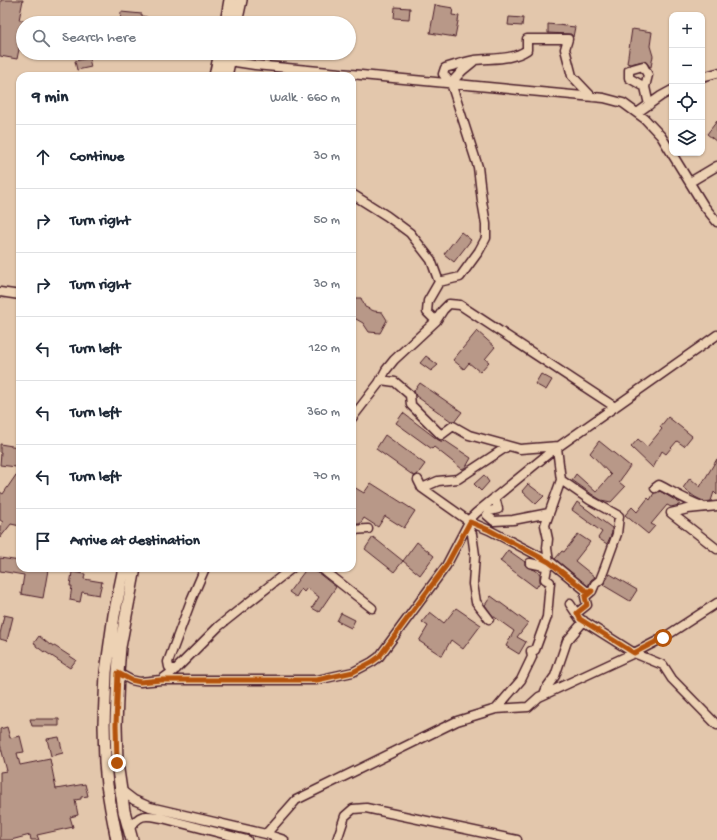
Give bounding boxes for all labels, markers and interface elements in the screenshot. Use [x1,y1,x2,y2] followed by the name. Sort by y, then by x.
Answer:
[669,12,705,156] map controls
[669,12,705,48] button: +
[16,16,356,60] search box
[30,27,52,49] icon: search
[62,29,136,47] text: Search here
[669,48,705,84] button: −
[669,84,705,120] button: locate
[32,88,68,108] text: 9 min
[270,91,340,106] text: Walk · 660 m
[669,120,705,156] button: layers
[32,146,54,168] icon: ahead
[70,148,124,166] text: Continue
[314,149,340,164] text: 30 m
[32,210,54,232] icon: right
[70,212,130,230] text: Turn right
[313,213,340,228] text: 50 m
[32,274,54,296] icon: right
[70,276,130,294] text: Turn right
[314,277,340,292] text: 30 m
[32,338,54,360] icon: left
[70,340,121,358] text: Turn left
[309,341,340,356] text: 120 m
[32,402,54,424] icon: left
[70,404,121,422] text: Turn left
[307,405,340,420] text: 360 m
[32,466,54,488] icon: left
[70,468,121,486] text: Turn left
[314,469,340,484] text: 70 m
[32,530,54,552] icon: arrive
[70,532,200,550] text: Arrive at destination
[654,629,672,647] route start
[108,754,126,772] route end

